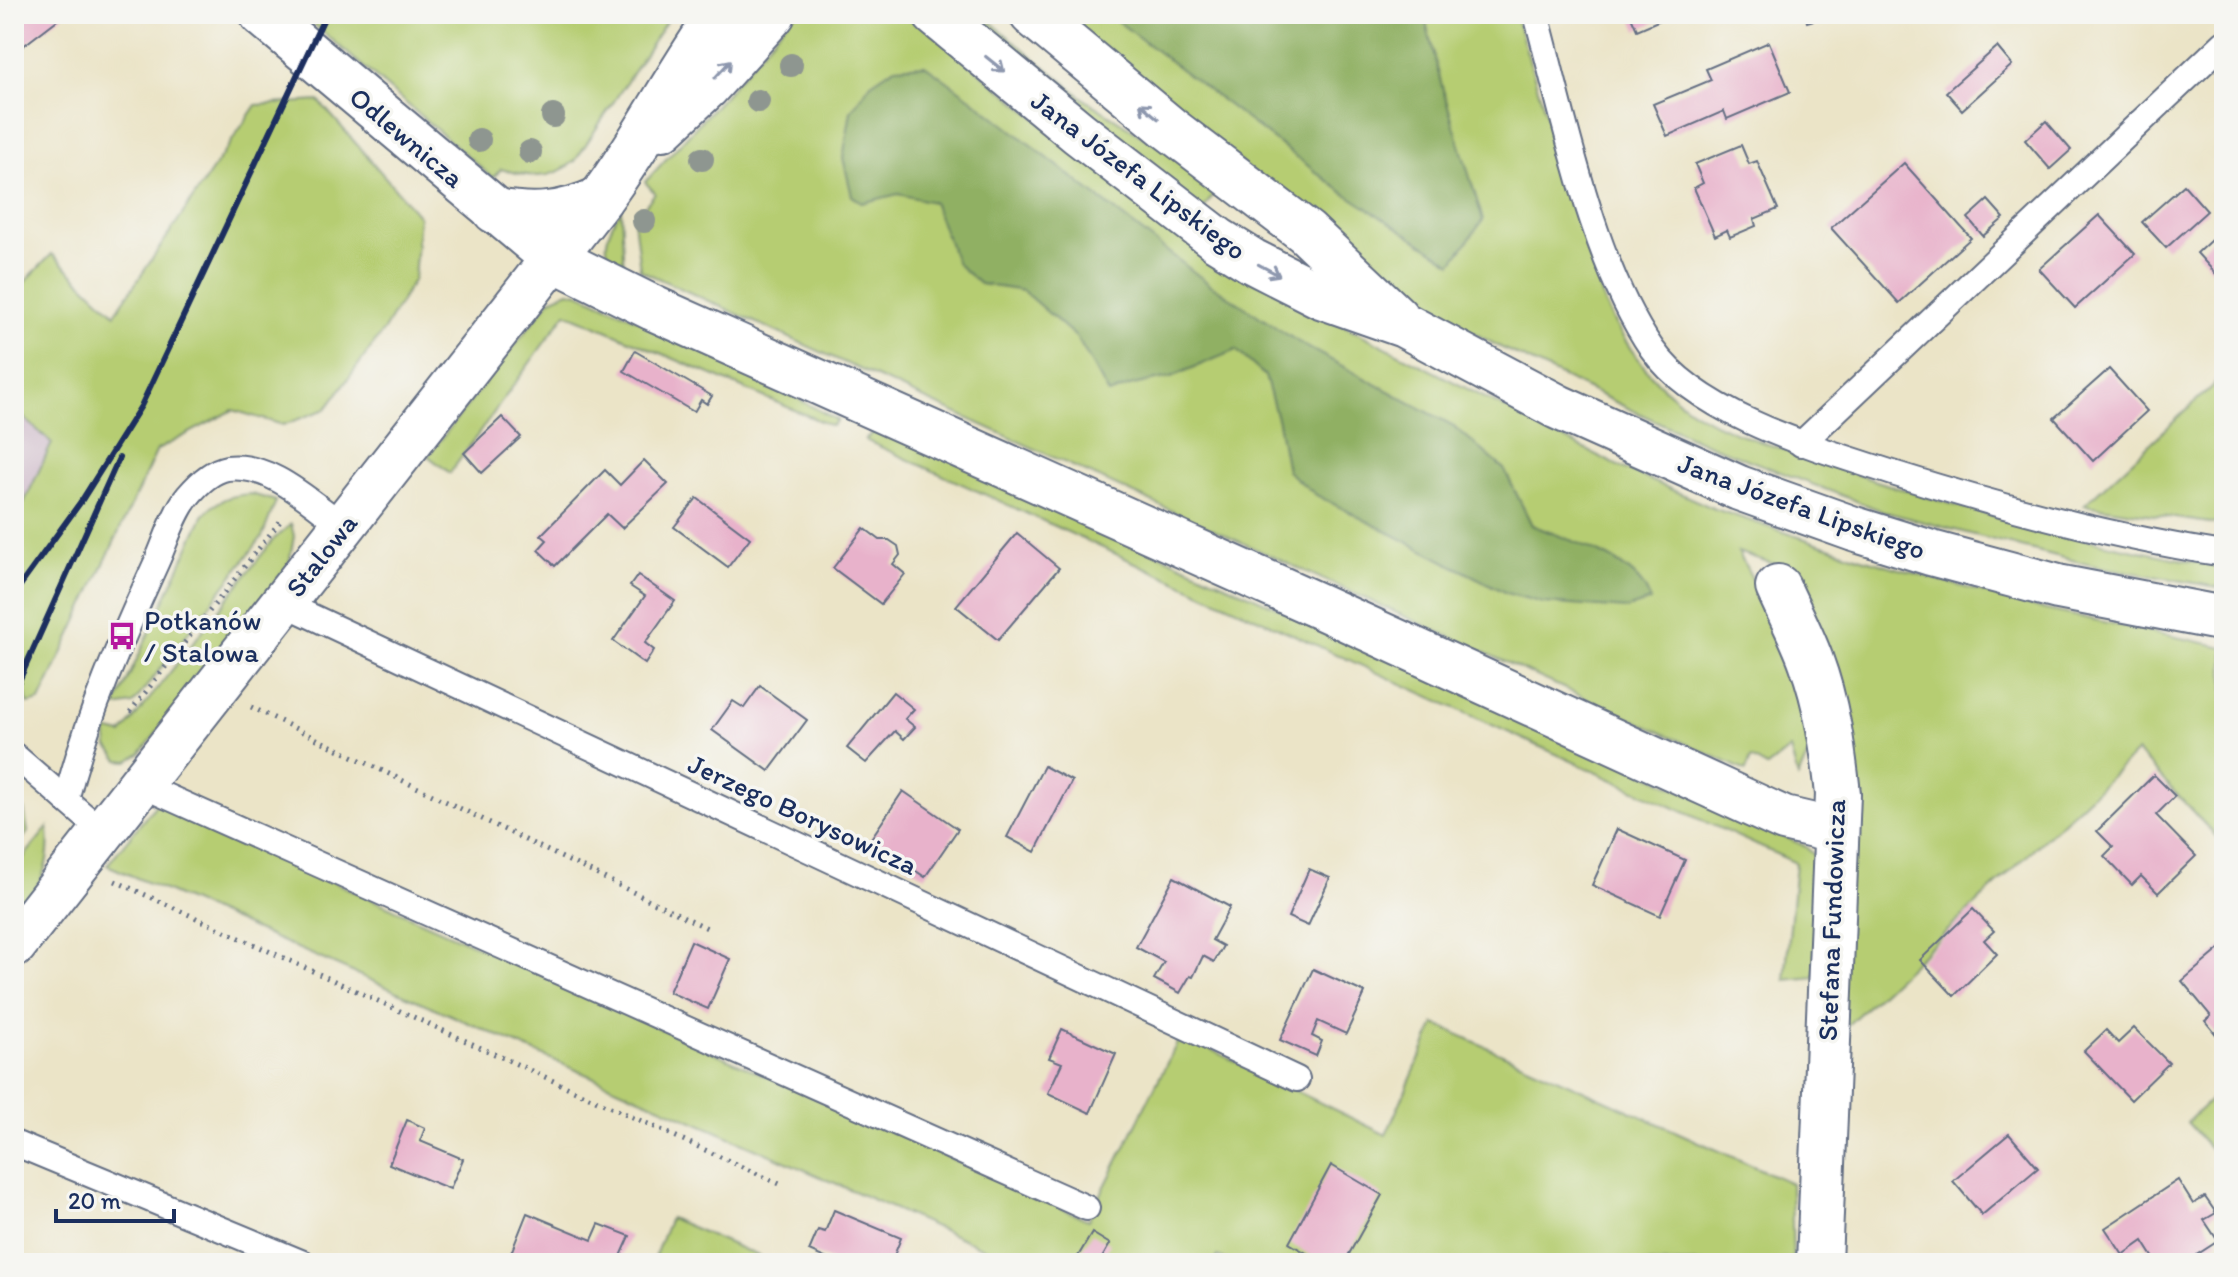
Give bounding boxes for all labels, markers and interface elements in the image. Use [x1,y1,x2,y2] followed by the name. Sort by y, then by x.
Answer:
[984,55,1004,73] one-way arrow
[713,60,731,80] one-way arrow
[343,79,472,195] street label: Odlewnicza
[1025,83,1253,267] street label: Jana Józefa Lipskiego
[1139,102,1160,120] one-way arrow
[1257,263,1281,279] one-way arrow
[1674,445,1930,567] street label: Jana Józefa Lipskiego
[278,506,364,604] street label: Stalowa
[144,603,261,669] place label: Potkanów / Stalowa
[107,621,137,651] bus stop icon: Potkanów / Stalowa
[683,746,923,882] street label: Jerzego Borysowicza
[1810,798,1852,1041] street label: Stefana Fundowicza
[56,1173,174,1223] scale bar
[68,1186,121,1215] text: 20 m

